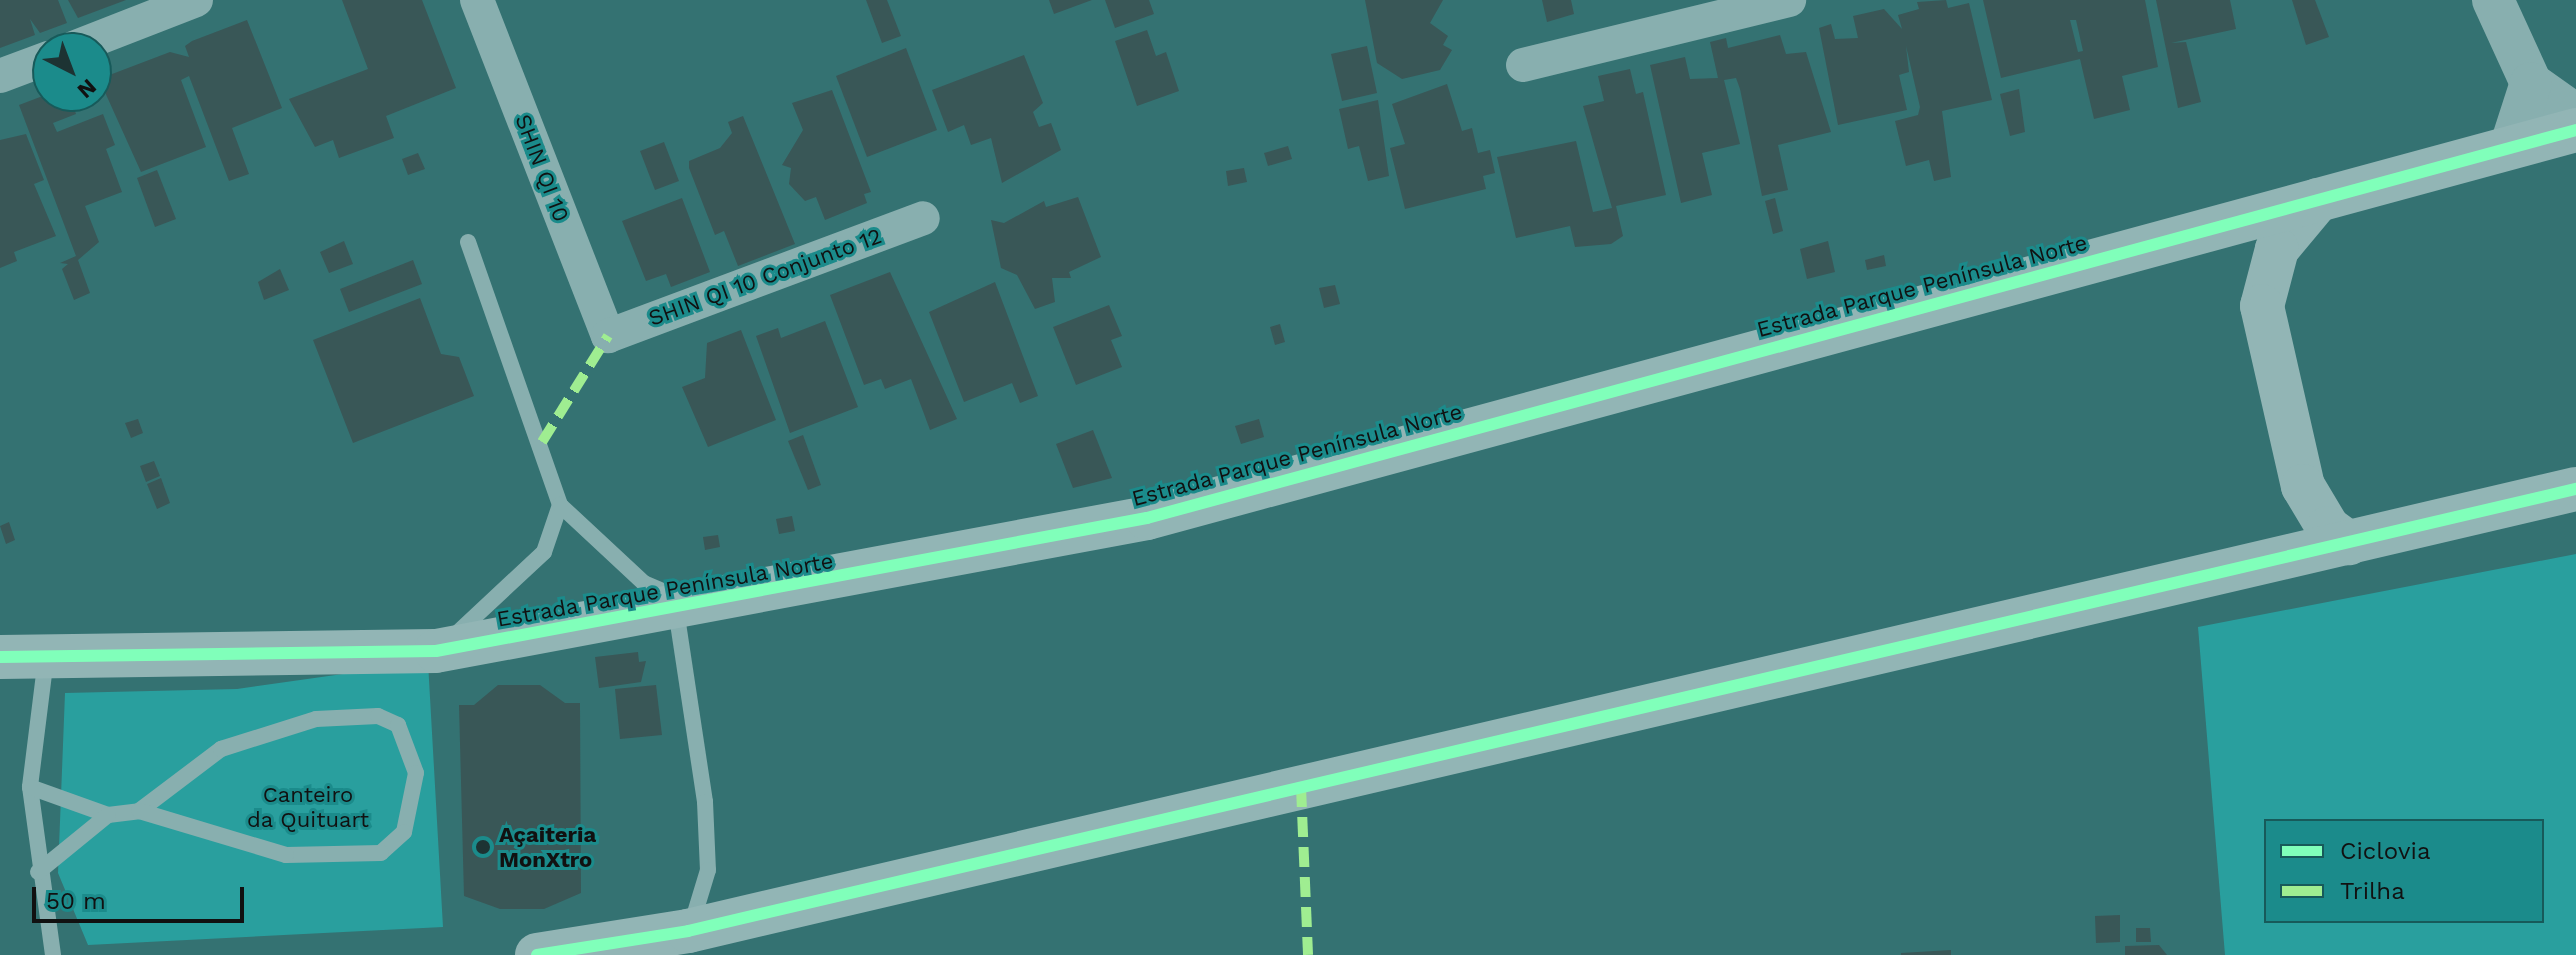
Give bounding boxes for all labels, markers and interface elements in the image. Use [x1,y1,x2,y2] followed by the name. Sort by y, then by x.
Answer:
[32,32,112,112] north arrow
[73,74,101,103] text: N
[509,110,575,226] street label: SHIN QI 10
[645,222,885,332] street label: SHIN QI 10 Conjunto 12
[1753,229,2091,343] street label: Estrada Parque Península Norte
[1128,398,1466,512] street label: Estrada Parque Península Norte
[494,547,836,633] street label: Estrada Parque Península Norte
[247,781,369,832] park label: Canteiro da Quituart
[2264,819,2544,923] legend
[499,821,596,872] place label: Açaiteria MonXtro
[2340,837,2430,865] text: Ciclovia
[474,838,492,856] marker: Açaiteria MonXtro
[36,871,248,921] scale bar
[2340,877,2405,905] text: Trilha
[46,887,106,915] text: 50 m

